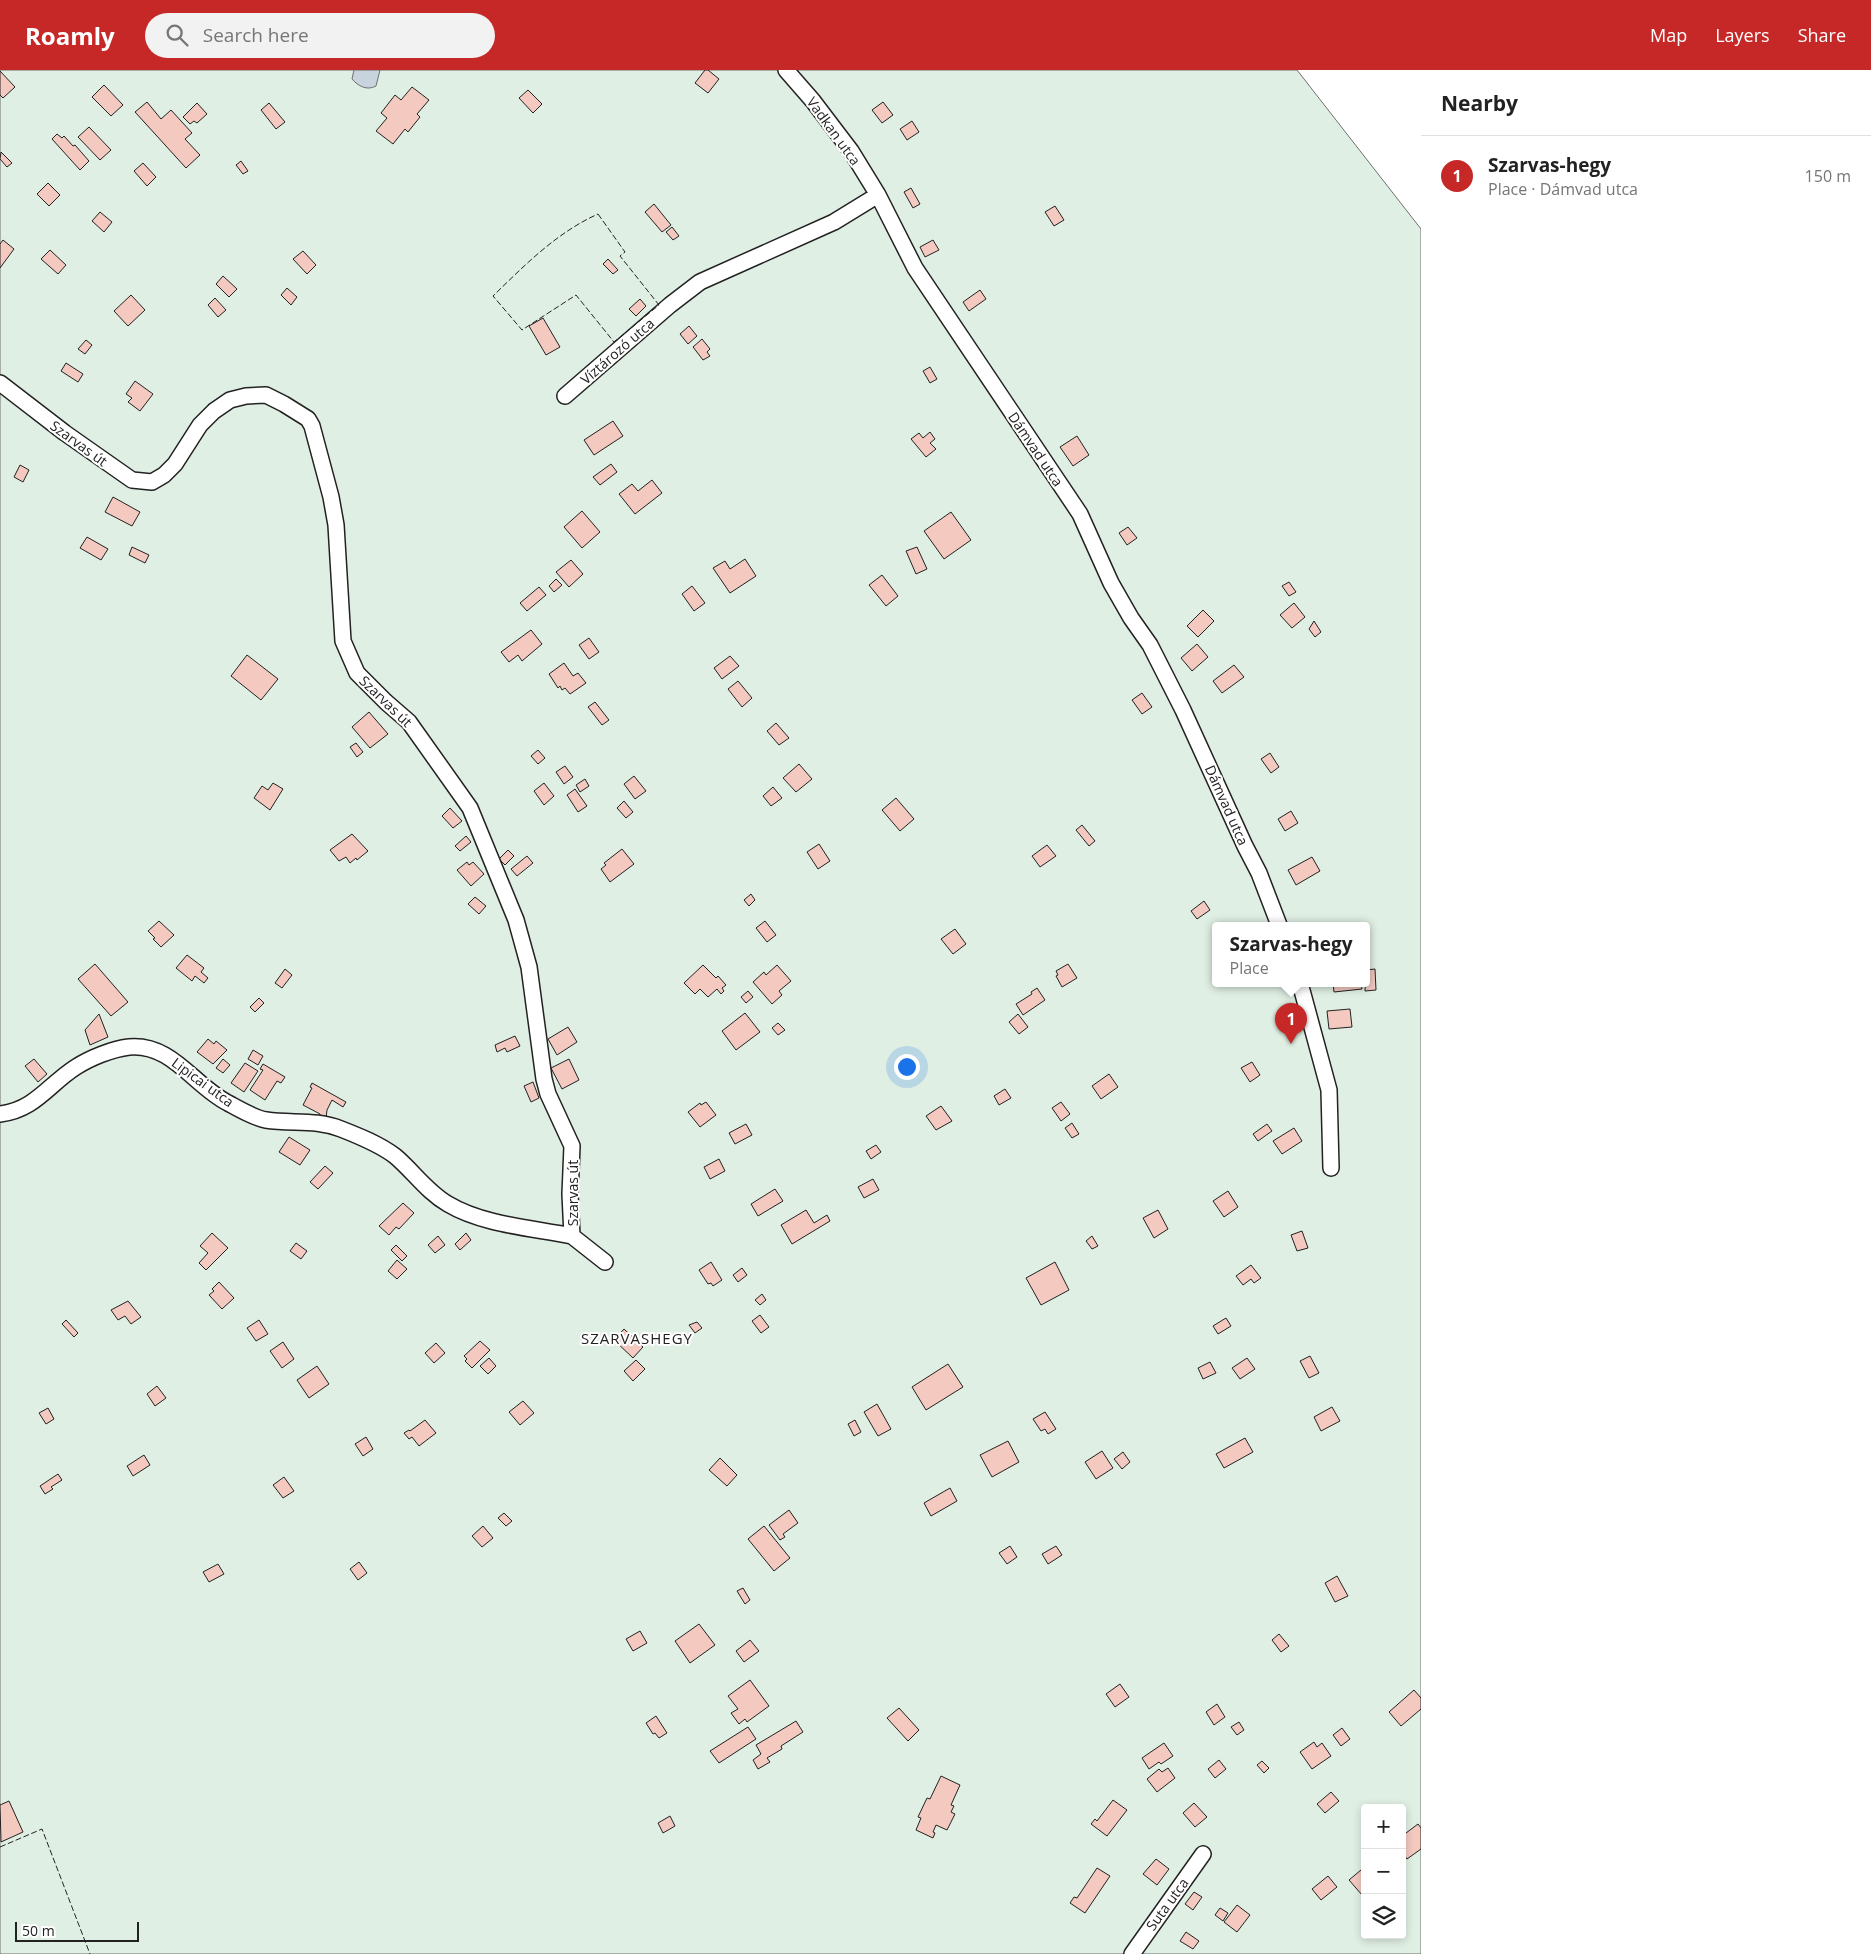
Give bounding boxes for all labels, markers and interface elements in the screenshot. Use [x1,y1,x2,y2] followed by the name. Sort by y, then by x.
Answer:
[145,13,495,58] search box
[25,19,115,52] text: Roamly
[163,21,191,49] icon: search
[203,22,309,48] text: Search here
[1650,23,1687,47] text: Map
[1715,23,1770,47] text: Layers
[1798,23,1846,47] text: Share
[1441,89,1518,117] text: Nearby
[803,93,865,169] street label: Vadkan utca
[1488,152,1611,178] text: Szarvas-hegy
[1452,165,1462,187] text: 1
[1805,165,1851,187] text: 150 m
[1488,178,1638,200] text: Place · Dámvad utca
[576,314,658,388] street label: Víztározó utca
[1004,408,1068,490] street label: Dámvad utca
[47,416,111,470] street label: Szarvas út
[356,671,416,731] street label: Szarvas út
[1201,762,1253,848] street label: Dámvad utca
[1212,922,1370,987] popup
[1230,931,1352,957] text: Szarvas-hegy
[1230,957,1269,979] text: Place
[1275,1003,1307,1044] pin: 1
[168,1053,238,1111] street label: Lipicai utca
[894,1054,920,1080] your location
[563,1160,582,1226] street label: Szarvas út
[581,1328,693,1348] district label: SZARVASHEGY
[1361,1804,1406,1939] map controls
[1361,1804,1406,1849] button: +
[1361,1849,1406,1894] button: −
[1141,1874,1193,1934] street label: Suta utca
[1361,1894,1406,1939] button: layers
[15,1919,139,1942] scale bar
[22,1921,55,1940] text: 50 m

